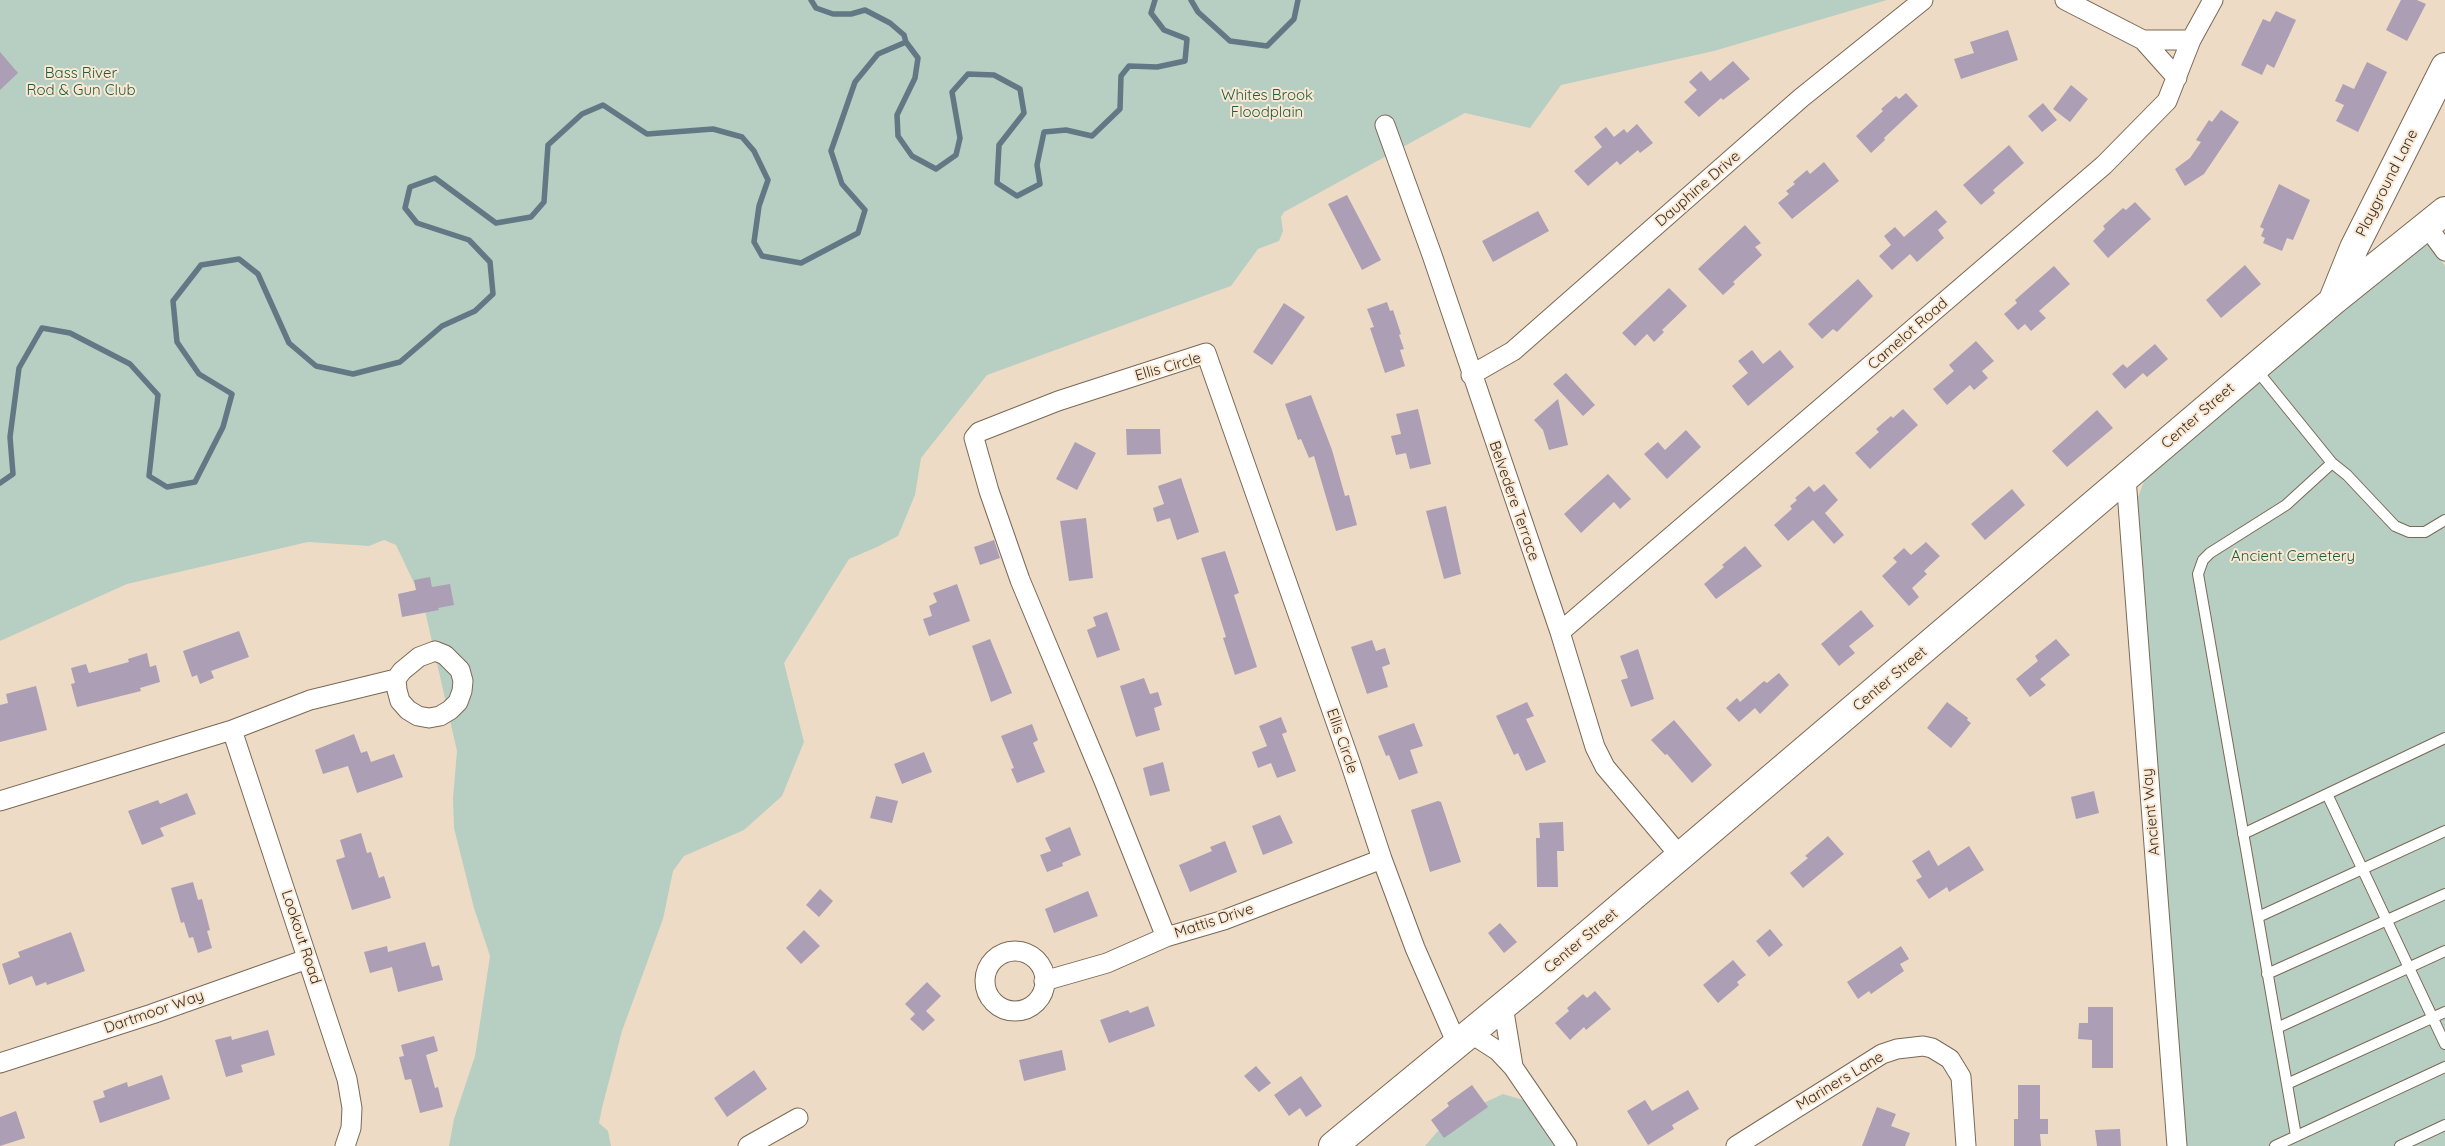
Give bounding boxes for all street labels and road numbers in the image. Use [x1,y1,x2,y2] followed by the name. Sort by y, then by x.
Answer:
[2352,126,2422,240] street label: Playground Lane
[1652,147,1744,231] street label: Dauphine Drive
[1864,294,1952,374] street label: Camelot Road
[1133,349,1203,385] street label: Ellis Circle
[2158,379,2238,453] street label: Center Street
[1485,439,1543,563] street label: Belvedere Terrace
[1849,643,1931,715] street label: Center Street
[1322,706,1362,776] street label: Ellis Circle
[2138,768,2164,856] street label: Ancient Way
[277,888,325,986] street label: Lookout Road
[1172,900,1256,942] street label: Mattis Drive
[1540,905,1622,977] street label: Center Street
[102,987,206,1037] street label: Dartmoor Way
[1793,1048,1887,1114] street label: Mariners Lane

